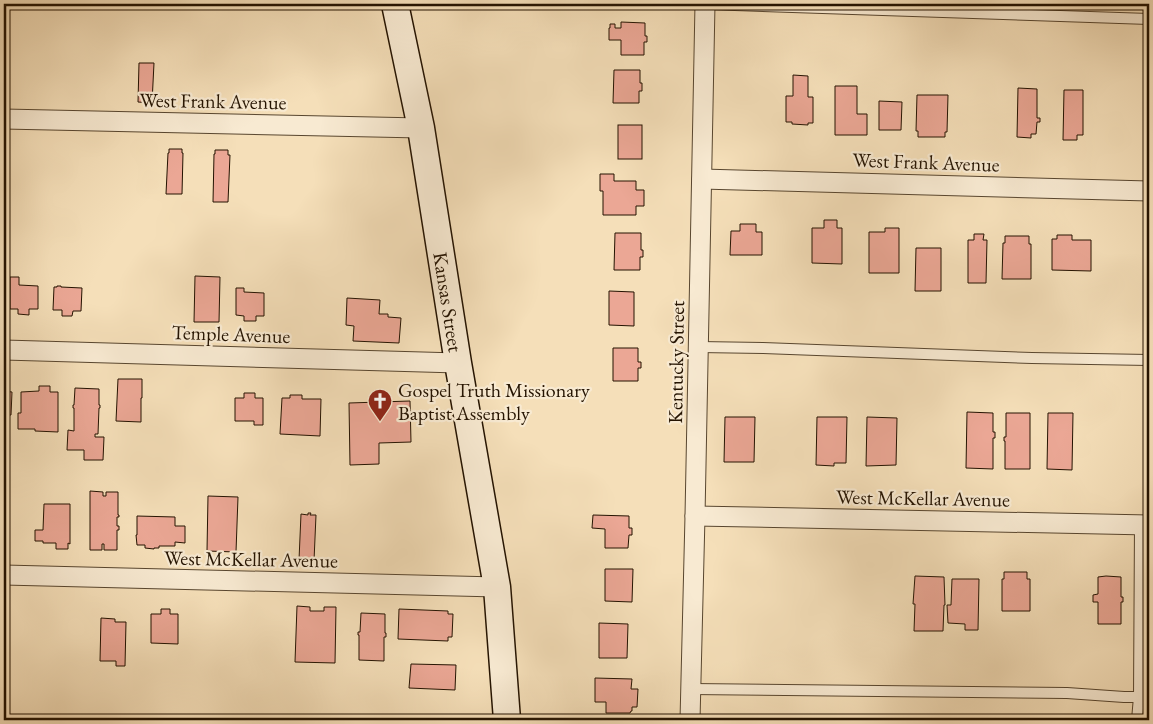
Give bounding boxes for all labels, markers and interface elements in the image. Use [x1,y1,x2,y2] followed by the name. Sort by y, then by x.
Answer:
[139,87,287,115] street label: West Frank Avenue
[852,146,1000,178] street label: West Frank Avenue
[427,250,469,355] street label: Kansas Street
[662,300,690,424] street label: Kentucky Street
[171,319,291,349] street label: Temple Avenue
[398,377,590,426] place label: Gospel Truth Missionary Baptist Assembly
[367,388,393,422] church icon: Gospel Truth Missionary Baptist Assembly
[836,483,1010,513] street label: West McKellar Avenue
[164,544,338,574] street label: West McKellar Avenue

